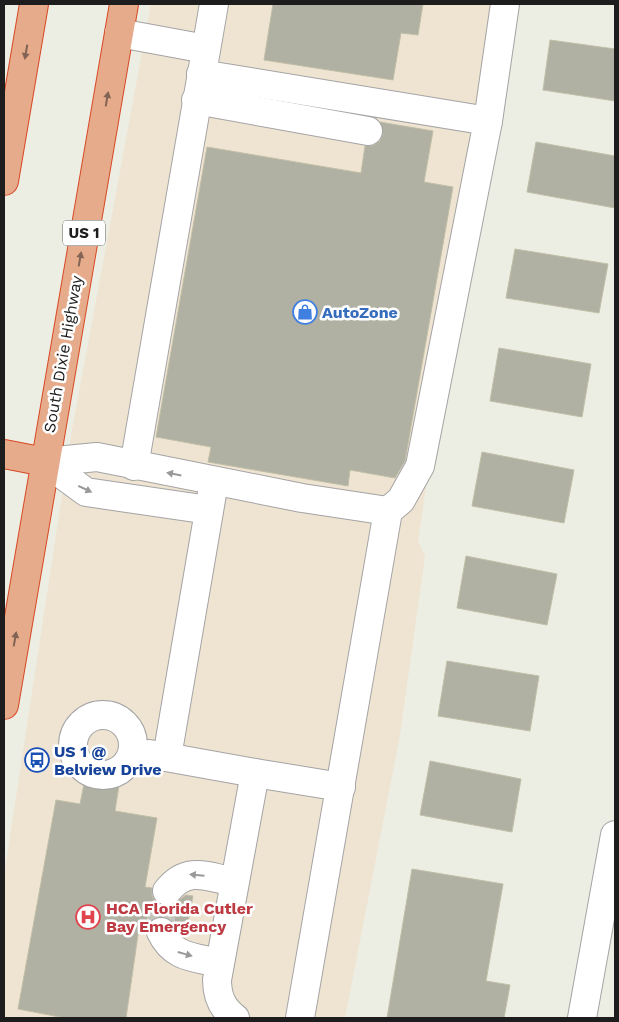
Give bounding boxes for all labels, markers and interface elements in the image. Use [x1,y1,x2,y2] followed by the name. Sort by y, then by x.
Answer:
[22,44,30,60] one-way arrow
[104,91,112,107] one-way arrow
[63,220,105,246] road number: US 1
[76,251,84,267] one-way arrow
[40,273,86,434] street label: South Dixie Highway
[292,299,318,325] shop icon: AutoZone
[322,303,398,322] place label: AutoZone
[166,470,182,478] one-way arrow
[78,486,92,494] one-way arrow
[11,631,19,647] one-way arrow
[54,742,162,779] place label: US 1 @ Belview Drive
[24,747,50,773] bus stop icon: US 1 @ Belview Drive
[189,871,205,879] one-way arrow
[106,899,253,936] place label: HCA Florida Cutler Bay Emergency
[75,904,101,930] hospital icon: HCA Florida Cutler Bay Emergency
[178,951,193,959] one-way arrow

